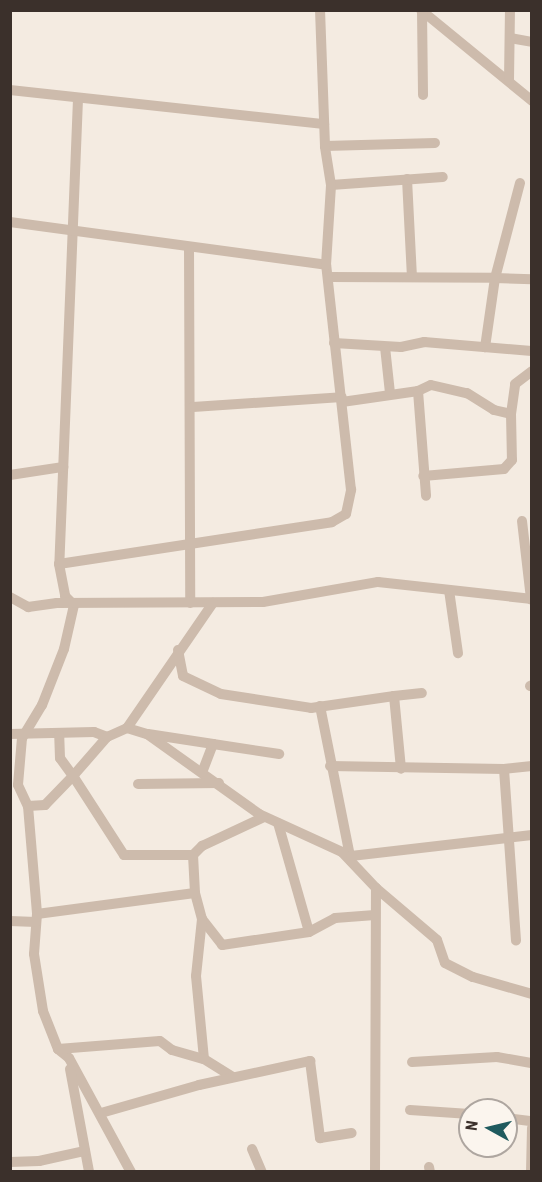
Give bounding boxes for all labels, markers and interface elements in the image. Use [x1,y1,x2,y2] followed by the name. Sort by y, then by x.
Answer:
[458,1098,518,1158] north arrow
[462,1120,482,1132] text: N

